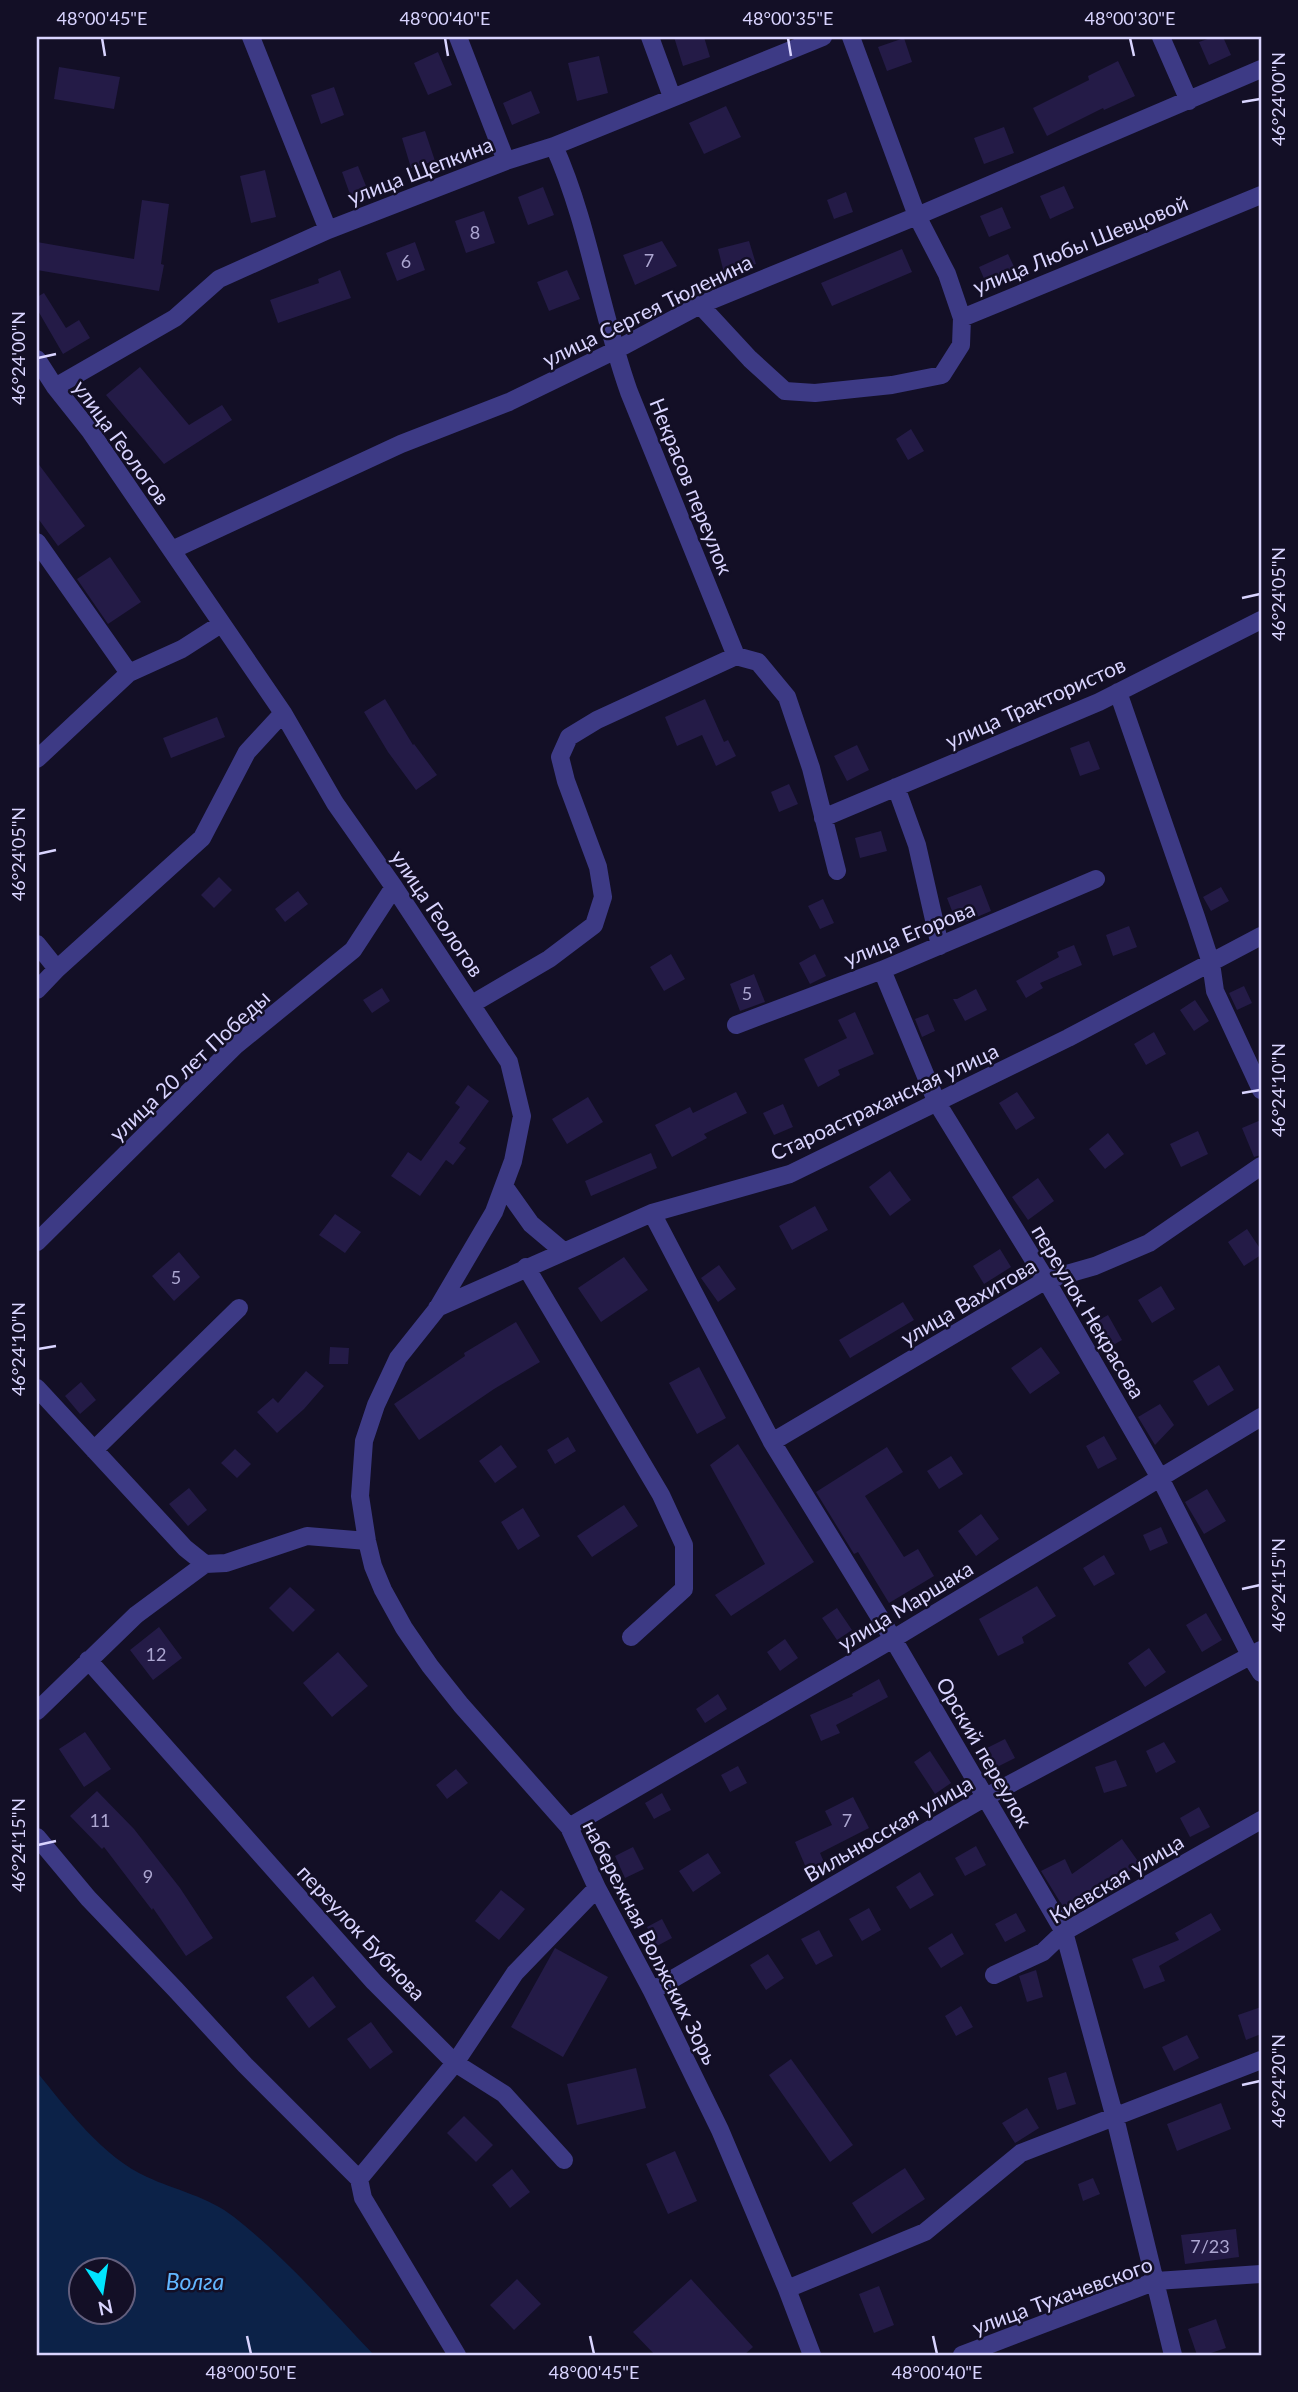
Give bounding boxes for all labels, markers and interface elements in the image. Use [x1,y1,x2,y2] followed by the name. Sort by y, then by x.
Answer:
[57,7,147,29] text: 48°00'45"E
[400,7,490,29] text: 48°00'40"E
[743,7,833,29] text: 48°00'35"E
[1085,7,1175,29] text: 48°00'30"E
[1267,52,1289,146] text: 46°24'00"N
[344,131,496,209] street label: улица Щепкина
[969,189,1191,299] street label: улица Любы Шевцовой
[470,221,480,243] house number: 8
[538,248,756,372] street label: улица Сергея Тюленина
[644,249,654,271] house number: 7
[401,250,411,272] house number: 6
[7,311,29,405] text: 46°24'00"N
[68,375,176,509] street label: улица Геологов
[645,394,739,578] street label: Некрасов переулок
[1267,547,1289,641] text: 46°24'05"N
[941,651,1129,753] street label: улица Трактористов
[7,807,29,901] text: 46°24'05"N
[386,845,490,981] street label: улица Геологов
[840,895,978,971] street label: улица Егорова
[742,982,752,1004] house number: 5
[104,984,274,1146] street label: улица 20 лет Победы
[766,1037,1002,1165] street label: Староастраханская улица
[1267,1043,1289,1137] text: 46°24'10"N
[1027,1220,1151,1402] street label: переулок Некрасова
[896,1252,1040,1350] street label: улица Вахитова
[171,1266,181,1288] house number: 5
[7,1302,29,1396] text: 46°24'10"N
[1267,1538,1289,1632] text: 46°24'15"N
[833,1555,977,1655] street label: улица Маршака
[146,1643,166,1665] house number: 12
[932,1672,1038,1832] street label: Орский переулок
[799,1770,977,1886] street label: Вильнюсская улица
[7,1798,29,1892] text: 46°24'15"N
[90,1809,110,1831] house number: 11
[842,1809,852,1831] house number: 7
[578,1816,724,2068] street label: набережная Волжских Зорь
[1044,1828,1188,1928] street label: Киевская улица
[293,1859,431,2005] street label: переулок Бубнова
[143,1865,153,1887] house number: 9
[1267,2034,1289,2128] text: 46°24'20"N
[1190,2235,1230,2257] house number: 7/23
[969,2251,1156,2339] street label: улица Тухачевского
[66,2256,136,2326] north arrow
[166,2267,224,2295] water label: Волга
[96,2295,115,2321] text: N
[206,2361,296,2383] text: 48°00'50"E
[549,2361,639,2383] text: 48°00'45"E
[892,2361,982,2383] text: 48°00'40"E

